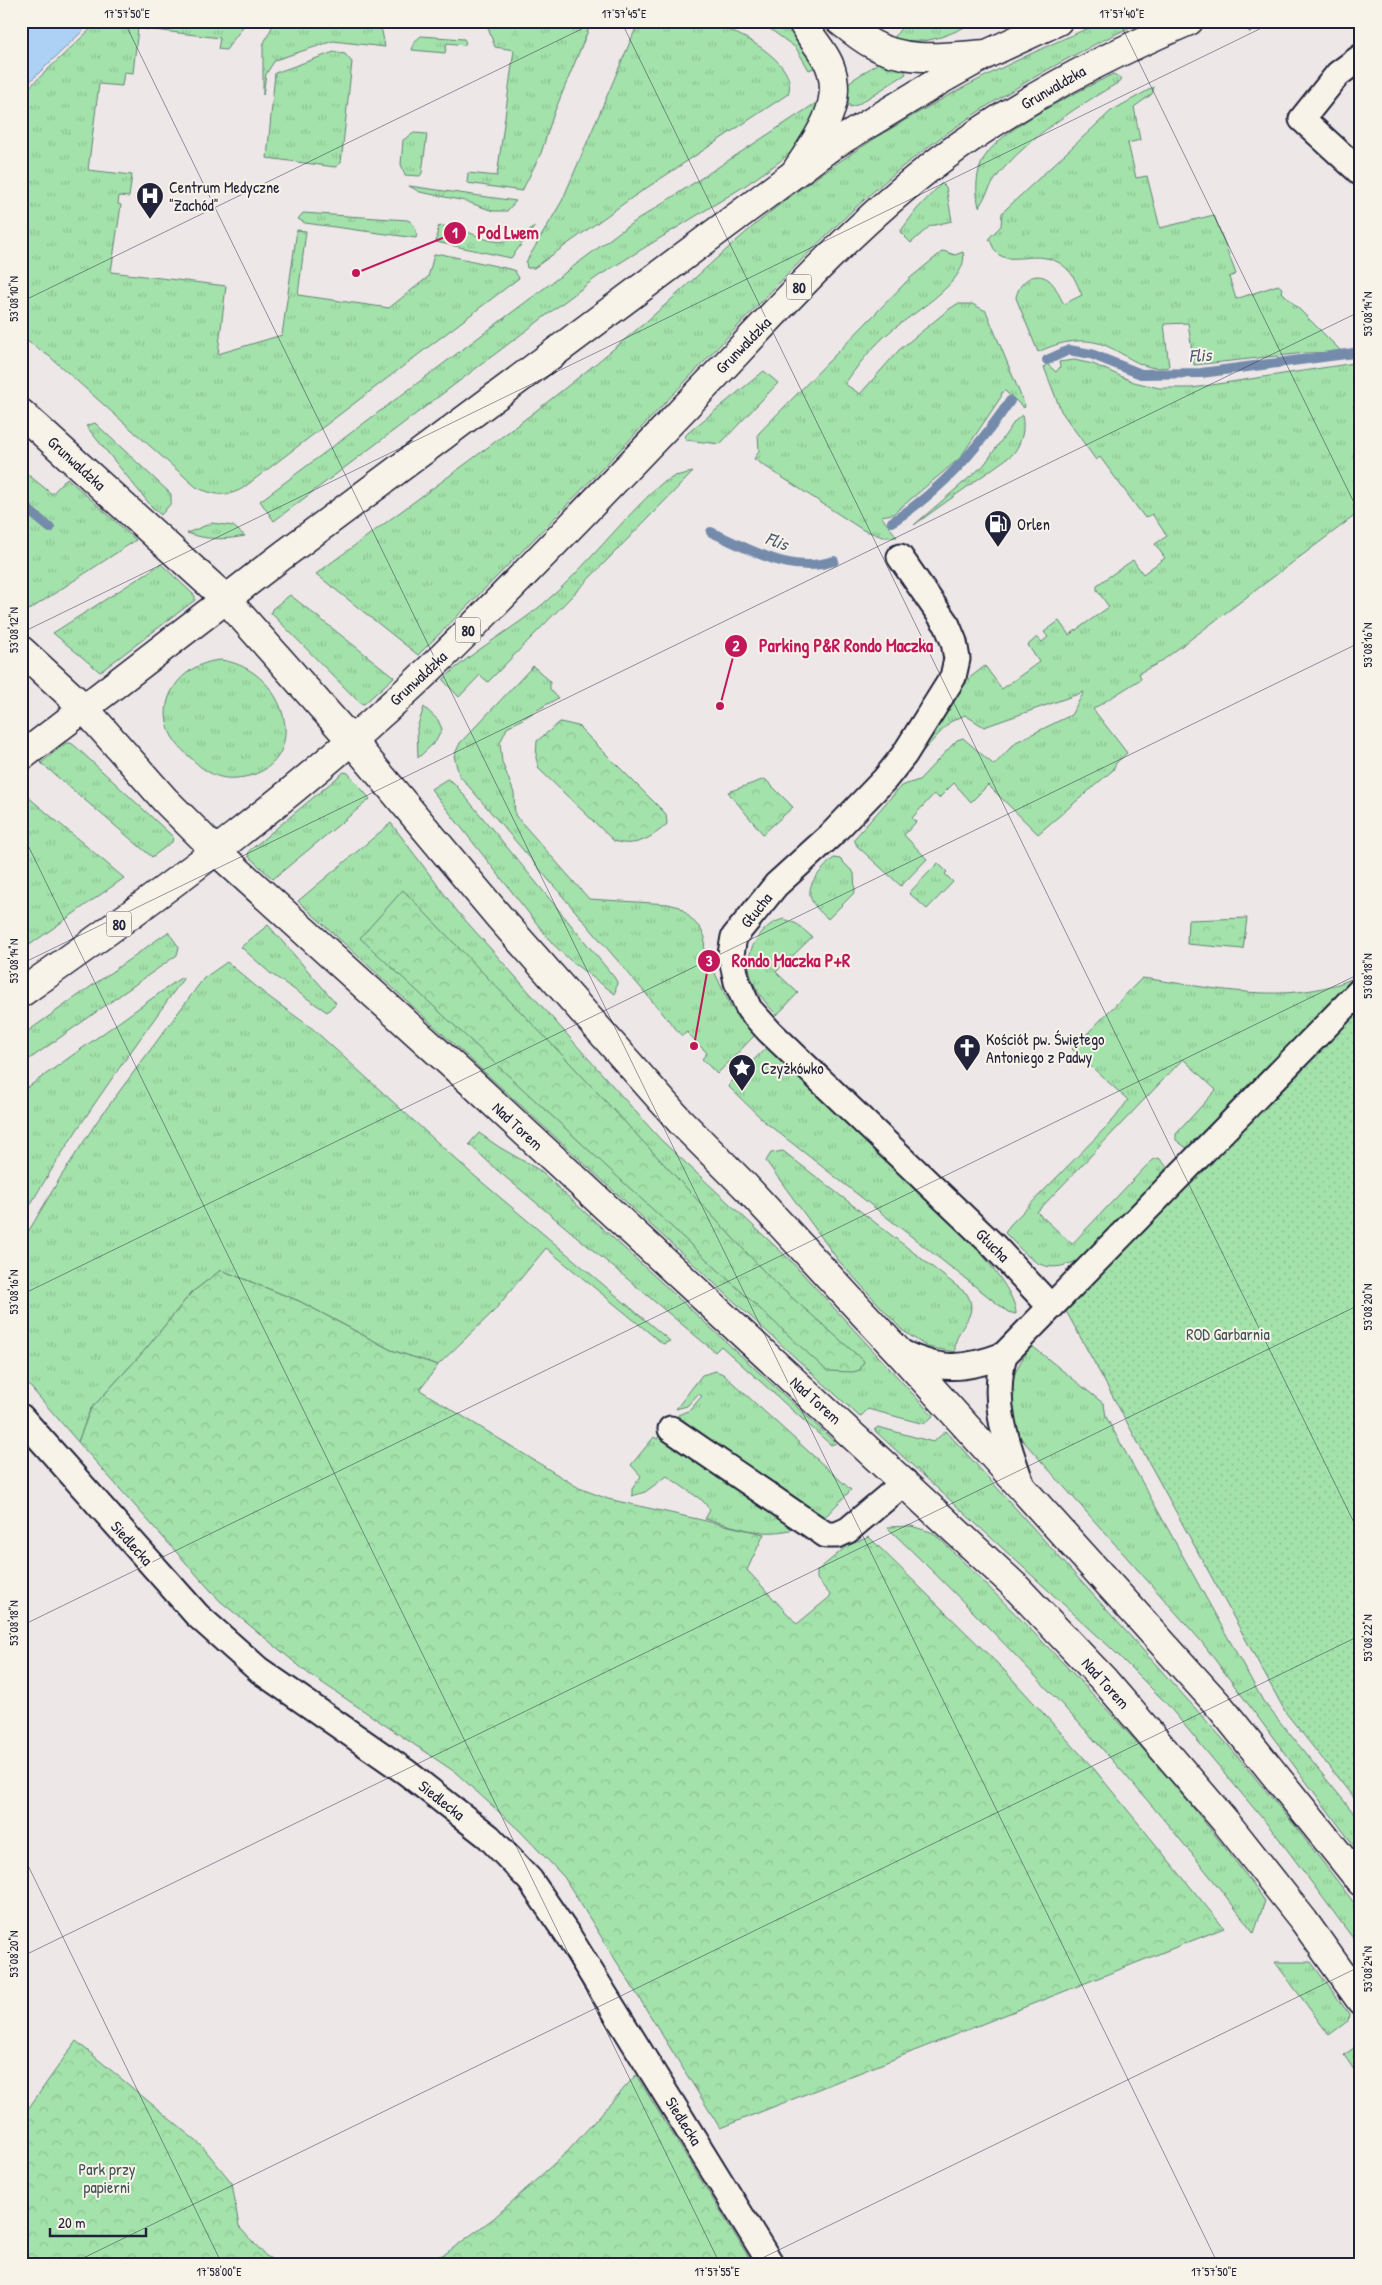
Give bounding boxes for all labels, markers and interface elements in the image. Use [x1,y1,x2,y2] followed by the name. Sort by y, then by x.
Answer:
[104,5,150,22] text: 17°57'50"E
[602,5,647,22] text: 17°57'45"E
[1100,5,1145,22] text: 17°57'40"E
[1017,60,1089,114] street label: Grunwaldzka
[169,176,280,216] place label: Centrum Medyczne "Zachód"
[135,181,165,220] hospital icon: Centrum Medyczne "Zachód"
[442,216,549,249] callout: Pod Lwem
[477,220,539,245] text: Pod Lwem
[452,222,458,243] text: 1
[786,274,812,300] road number: 80
[5,276,22,322] text: 53°08'10"N
[1359,292,1376,336] text: 53°08'14"N
[710,312,776,378] street label: Grunwaldzka
[1188,342,1214,368] water label: Flis
[43,431,111,495] street label: Grunwaldzka
[983,509,1013,548] fuel station icon: Orlen
[1017,513,1050,535] place label: Orlen
[762,525,794,557] water label: Flis
[5,607,22,653] text: 53°08'12"N
[456,618,480,642] road number: 80
[1359,623,1376,667] text: 53°08'16"N
[724,630,943,663] callout: Parking P&R Rondo Maczka
[759,633,934,659] text: Parking P&R Rondo Maczka
[732,635,740,656] text: 2
[384,646,452,710] street label: Grunwaldzka
[735,888,777,932] street label: Głucha
[106,912,132,936] road number: 80
[5,939,22,983] text: 53°08'14"N
[697,944,860,977] callout: Rondo Maczka P+R
[732,948,851,973] text: Rondo Maczka P+R
[706,950,713,971] text: 3
[1359,953,1376,999] text: 53°08'18"N
[986,1028,1105,1068] place label: Kościół pw. Świętego Antoniego z Padwy
[952,1033,982,1072] church icon: Kościół pw. Świętego Antoniego z Padwy
[727,1053,757,1092] place icon: Czyżkówko
[761,1057,824,1079] place label: Czyżkówko
[488,1097,548,1155] street label: Nad Torem
[971,1223,1015,1267] street label: Głucha
[5,1270,22,1314] text: 53°08'16"N
[1359,1284,1376,1330] text: 53°08'20"N
[1186,1323,1270,1345] park label: ROD Garbarnia
[786,1371,846,1429] street label: Nad Torem
[106,1516,158,1570] street label: Siedlecka
[5,1600,22,1646] text: 53°08'18"N
[1359,1614,1376,1662] text: 53°08'22"N
[1077,1653,1135,1713] street label: Nad Torem
[414,1775,470,1825] street label: Siedlecka
[5,1931,22,1977] text: 53°08'20"N
[1359,1946,1376,1992] text: 53°08'24"N
[661,2093,707,2149] street label: Siedlecka
[78,2158,136,2198] park label: Park przy papierni
[50,2205,146,2237] scale bar
[58,2212,85,2233] text: 20 m
[196,2263,242,2280] text: 17°58'00"E
[694,2263,740,2280] text: 17°57'55"E
[1191,2263,1237,2280] text: 17°57'50"E

